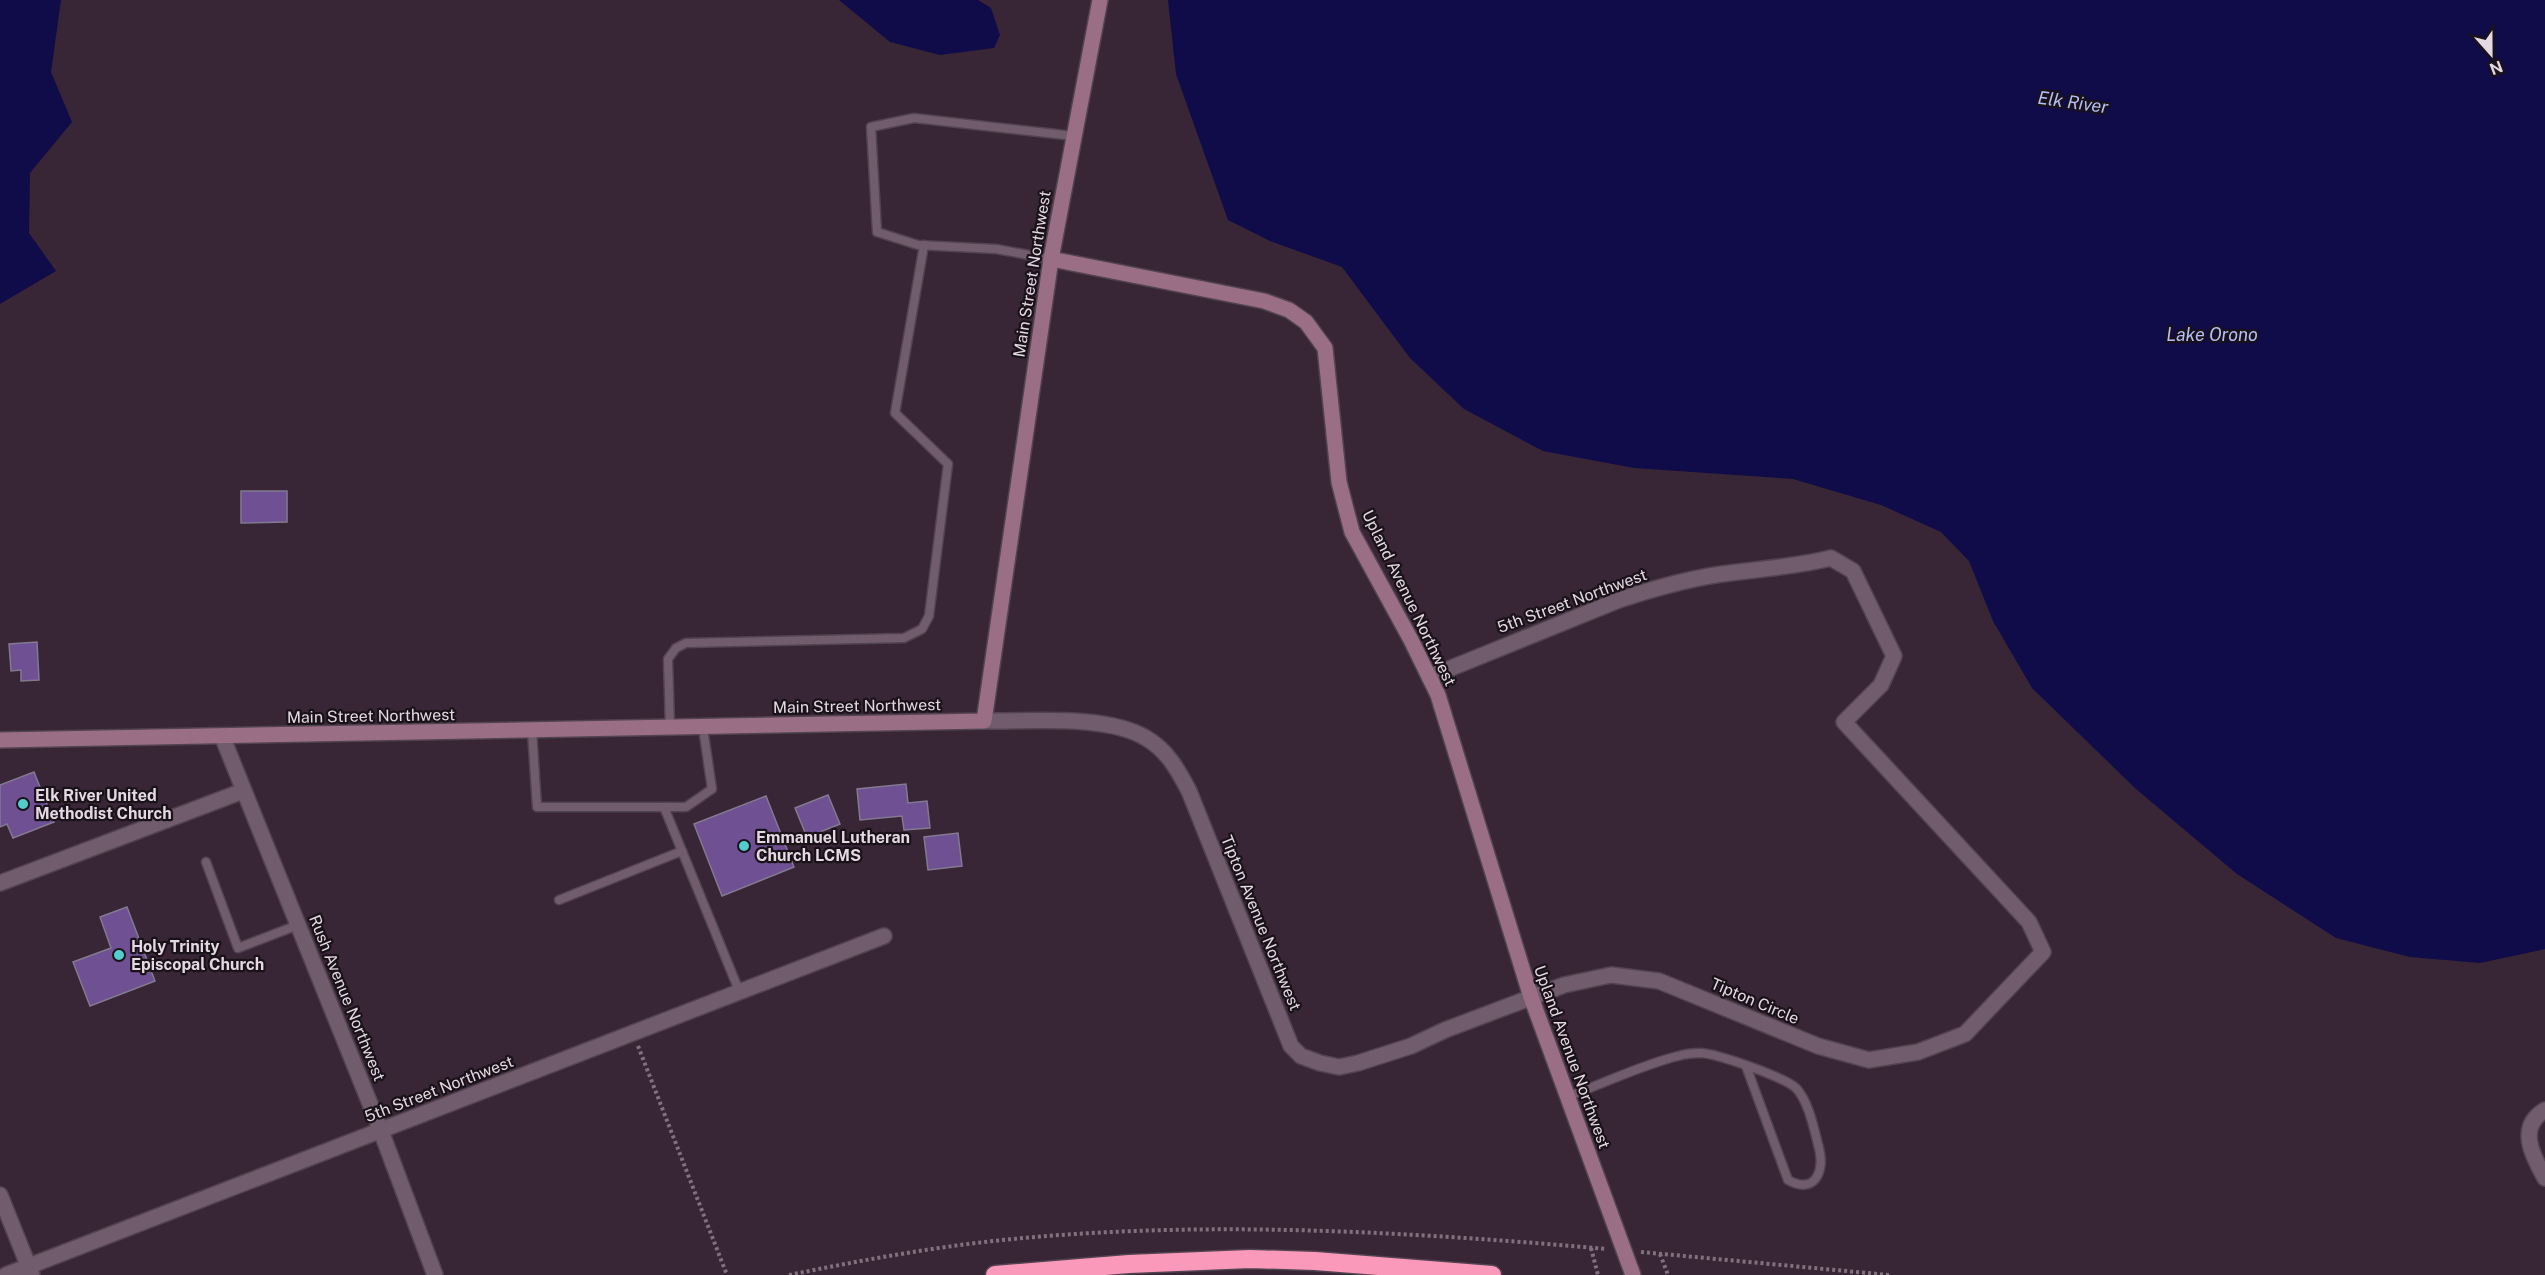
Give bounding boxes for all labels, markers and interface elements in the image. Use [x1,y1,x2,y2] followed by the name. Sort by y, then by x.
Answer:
[2461,24,2521,84] north arrow
[2487,56,2505,79] text: N
[2036,87,2110,117] water label: Elk River
[1009,189,1055,359] street label: Main Street Northwest
[2166,324,2258,345] water label: Lake Orono
[1358,507,1460,689] street label: Upland Avenue Northwest
[1495,565,1649,637] street label: 5th Street Northwest
[773,695,941,717] street label: Main Street Northwest
[287,705,455,727] street label: Main Street Northwest
[35,786,172,823] place label: Elk River United Methodist Church
[16,797,30,811] marker: Elk River United Methodist Church
[756,828,910,865] place label: Emmanuel Lutheran Church LCMS
[1217,833,1305,1013] street label: Tipton Avenue Northwest
[737,839,751,853] marker: Emmanuel Lutheran Church LCMS
[305,912,389,1084] street label: Rush Avenue Northwest
[131,937,264,974] place label: Holy Trinity Episcopal Church
[112,948,126,962] marker: Holy Trinity Episcopal Church
[1530,963,1614,1151] street label: Upland Avenue Northwest
[1708,974,1802,1028] street label: Tipton Circle
[362,1052,516,1126] street label: 5th Street Northwest

